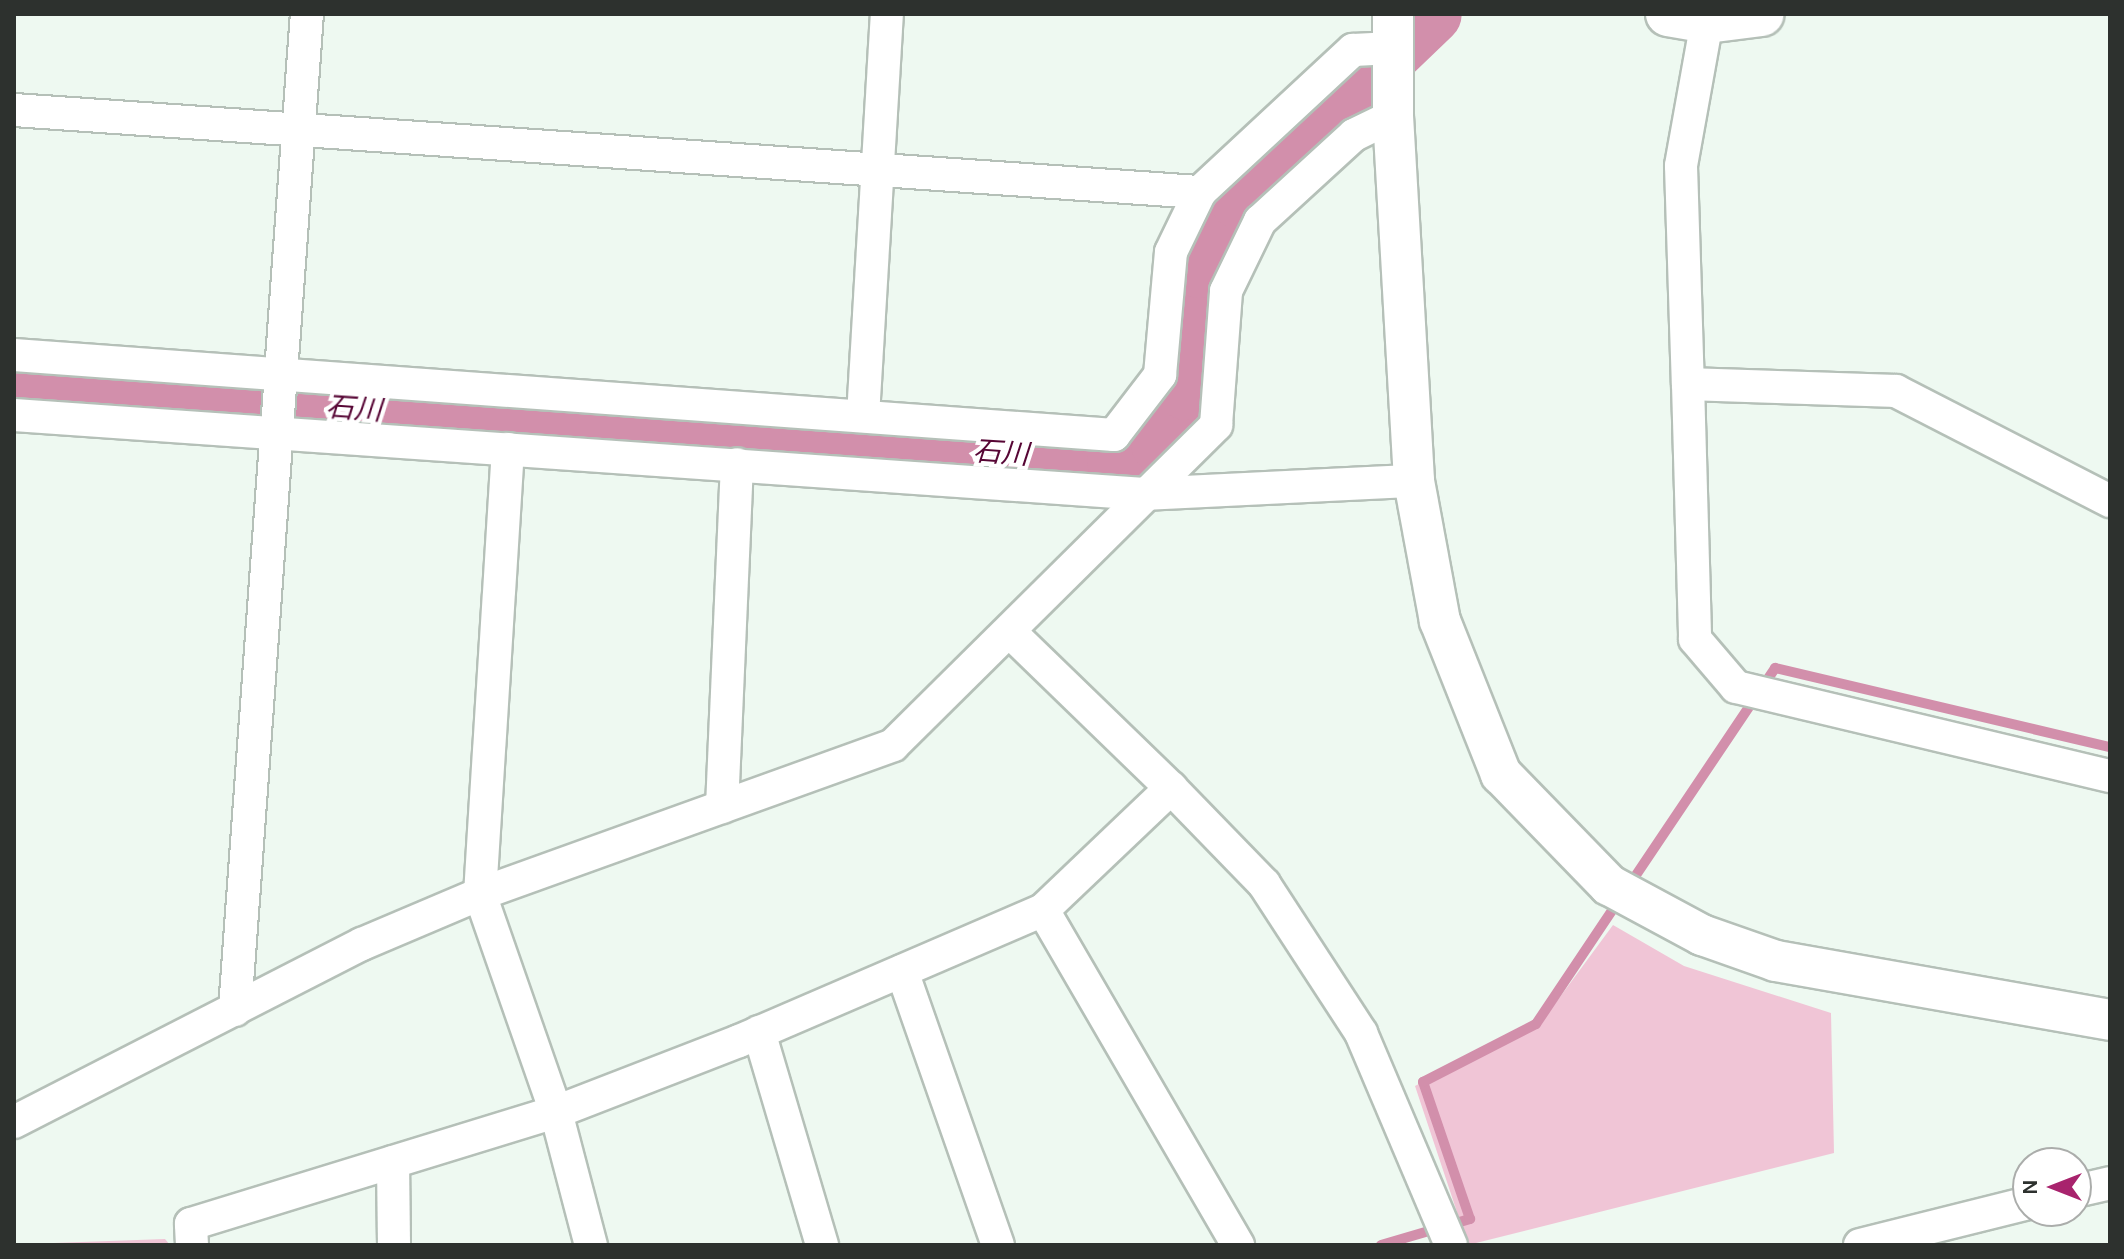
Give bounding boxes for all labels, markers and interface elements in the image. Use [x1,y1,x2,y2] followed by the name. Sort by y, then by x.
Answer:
[325,390,383,428] water label: 石川
[972,434,1030,472] water label: 石川
[2012,1147,2092,1227] north arrow
[2017,1179,2043,1195] text: N

